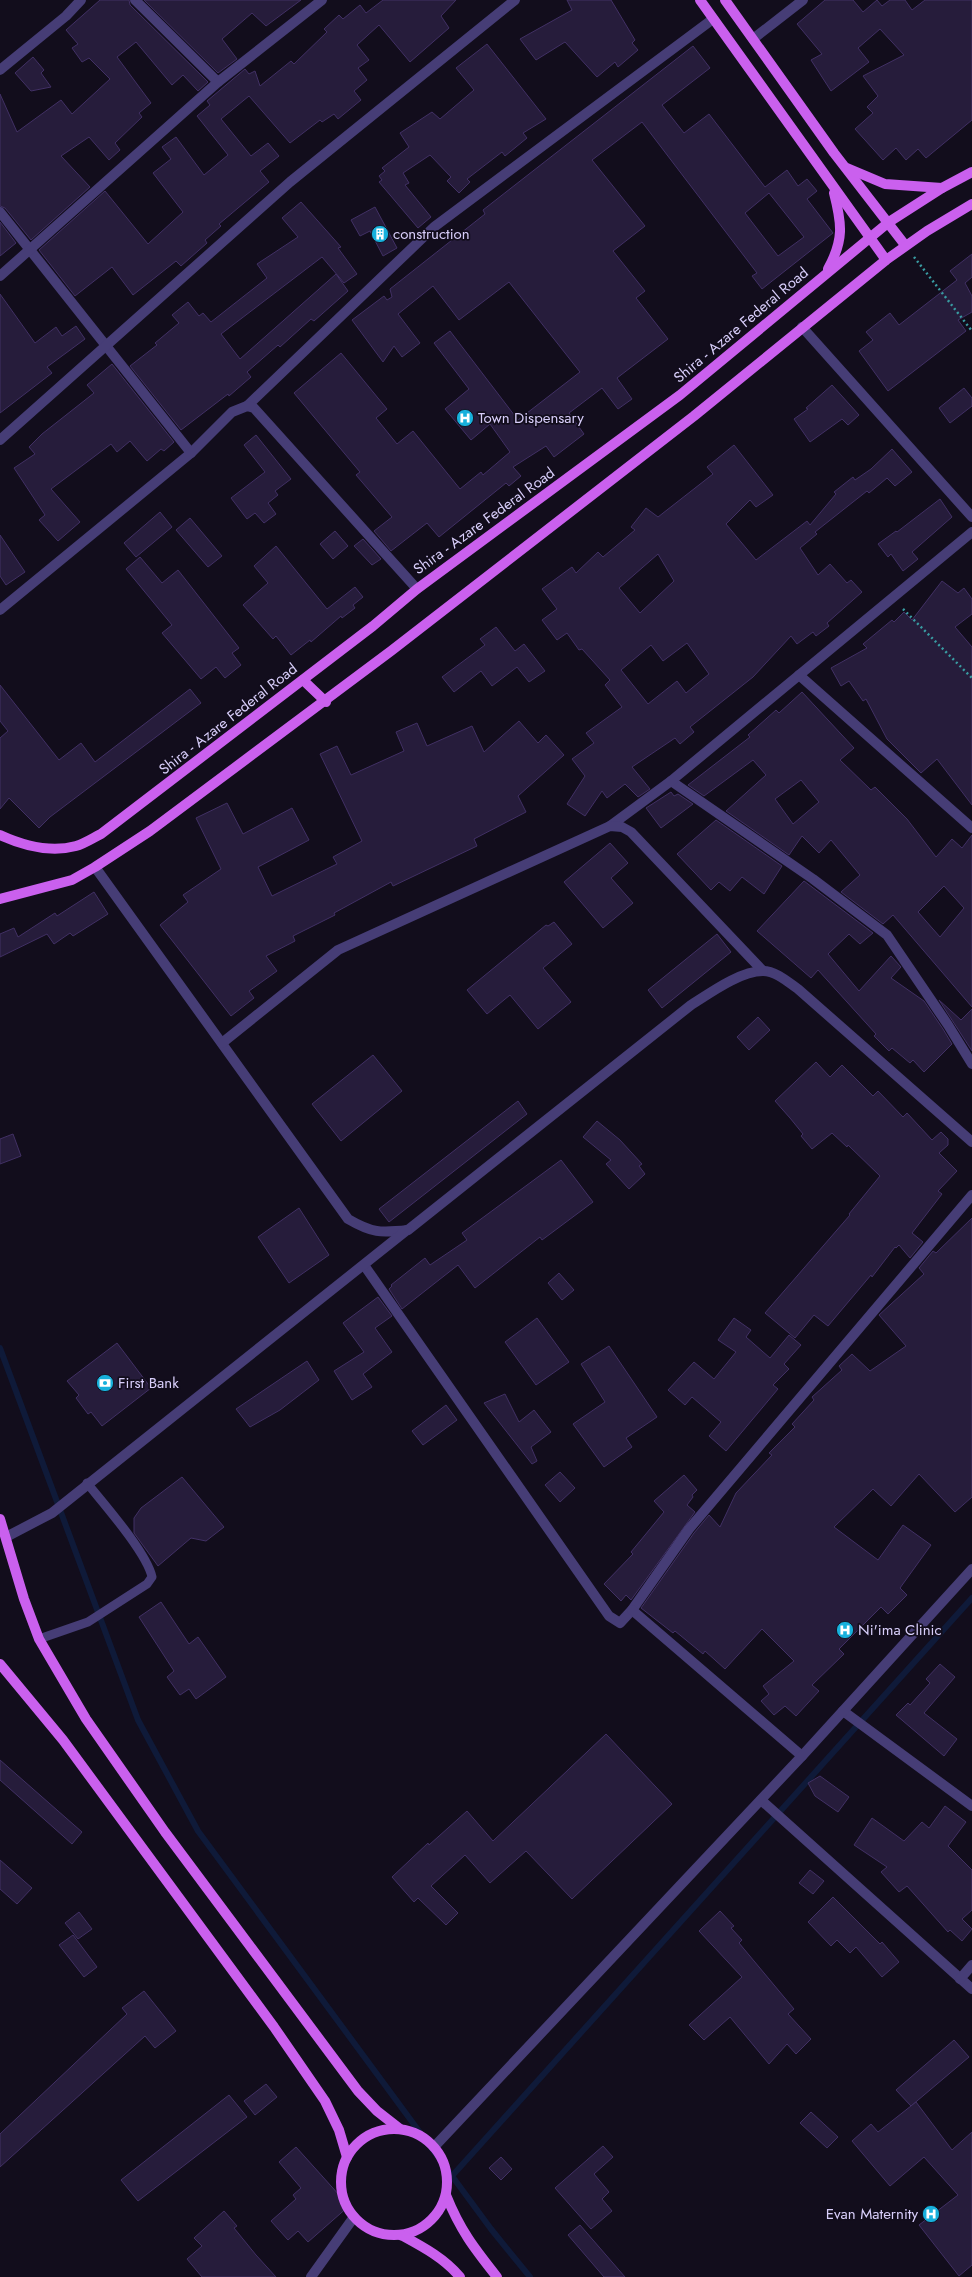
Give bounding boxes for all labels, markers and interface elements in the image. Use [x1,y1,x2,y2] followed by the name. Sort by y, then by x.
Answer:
[393,223,470,245] place label: construction
[370,224,390,244] building icon: construction
[669,262,813,388] street label: Shira - Azare Federal Road
[478,407,584,429] place label: Town Dispensary
[455,408,475,428] hospital icon: Town Dispensary
[409,462,559,580] street label: Shira - Azare Federal Road
[154,658,302,780] street label: Shira - Azare Federal Road
[118,1372,179,1394] place label: First Bank
[95,1373,115,1393] bank icon: First Bank
[858,1619,942,1641] place label: Ni'ima Clinic
[835,1620,855,1640] hospital icon: Ni'ima Clinic
[826,2203,918,2225] place label: Evan Maternity
[921,2204,941,2224] hospital icon: Evan Maternity

